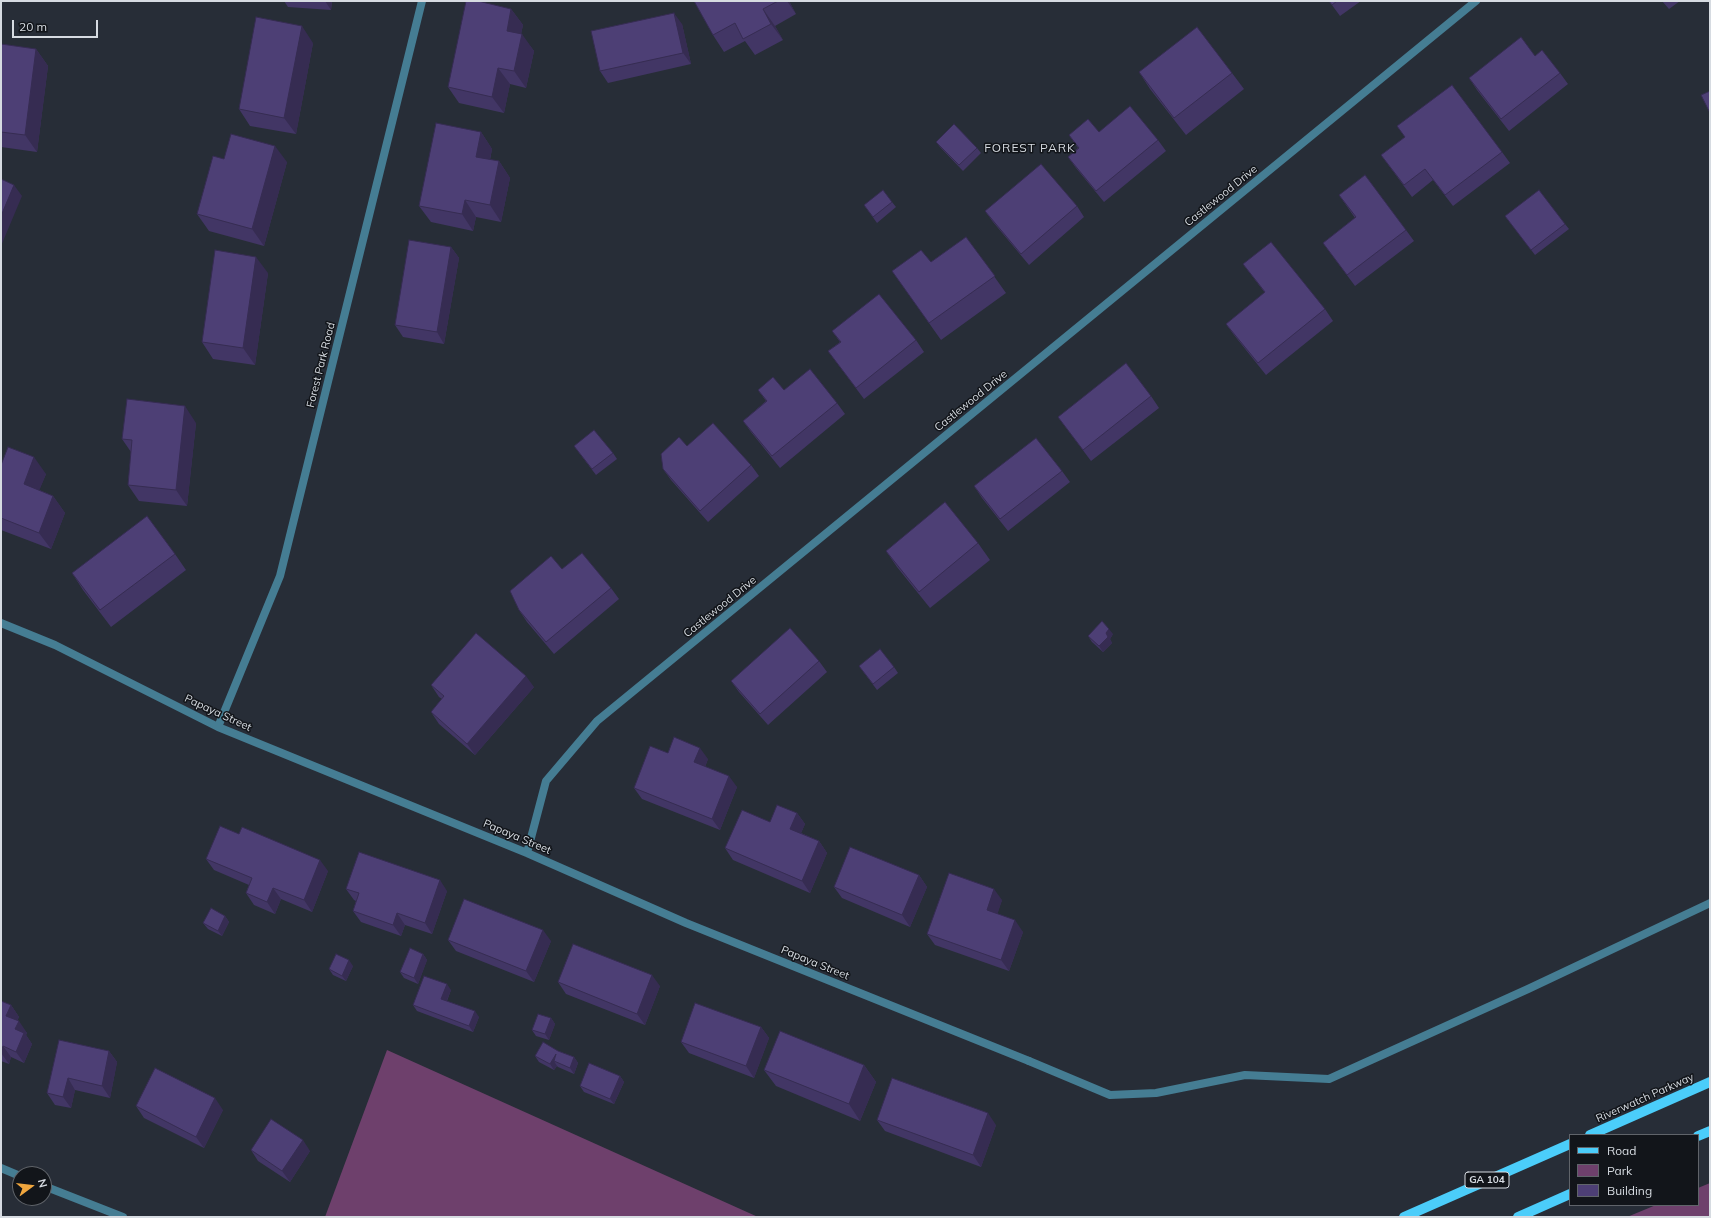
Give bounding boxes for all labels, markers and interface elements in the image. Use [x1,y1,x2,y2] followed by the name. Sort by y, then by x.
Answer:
[14,12,100,38] scale bar
[19,19,47,34] text: 20 m
[984,141,1076,155] district label: FOREST PARK
[1182,163,1260,229] street label: Castlewood Drive
[304,321,338,409] street label: Forest Park Road
[932,368,1010,434] street label: Castlewood Drive
[681,574,759,640] street label: Castlewood Drive
[182,692,254,734] street label: Papaya Street
[481,817,553,857] street label: Papaya Street
[779,943,851,983] street label: Papaya Street
[1594,1070,1696,1126] street label: Riverwatch Parkway
[1569,1134,1699,1206] legend
[1607,1143,1636,1158] text: Road
[1607,1163,1632,1178] text: Park
[12,1166,52,1206] north arrow
[1465,1172,1509,1188] road number: GA 104
[35,1177,50,1189] text: N
[1607,1183,1652,1198] text: Building

